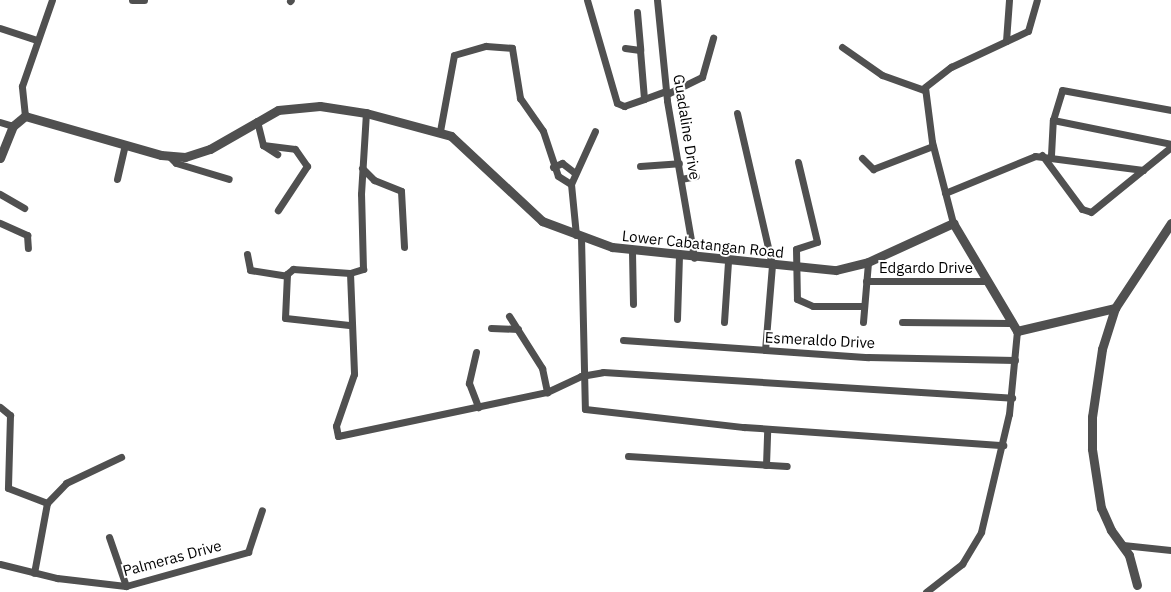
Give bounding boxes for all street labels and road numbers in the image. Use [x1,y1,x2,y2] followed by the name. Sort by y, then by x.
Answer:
[670,73,704,181] street label: Guadaline Drive
[621,227,785,261] street label: Lower Cabatangan Road
[879,259,973,277] street label: Edgardo Drive
[764,328,876,352] street label: Esmeraldo Drive
[121,536,223,580] street label: Palmeras Drive

